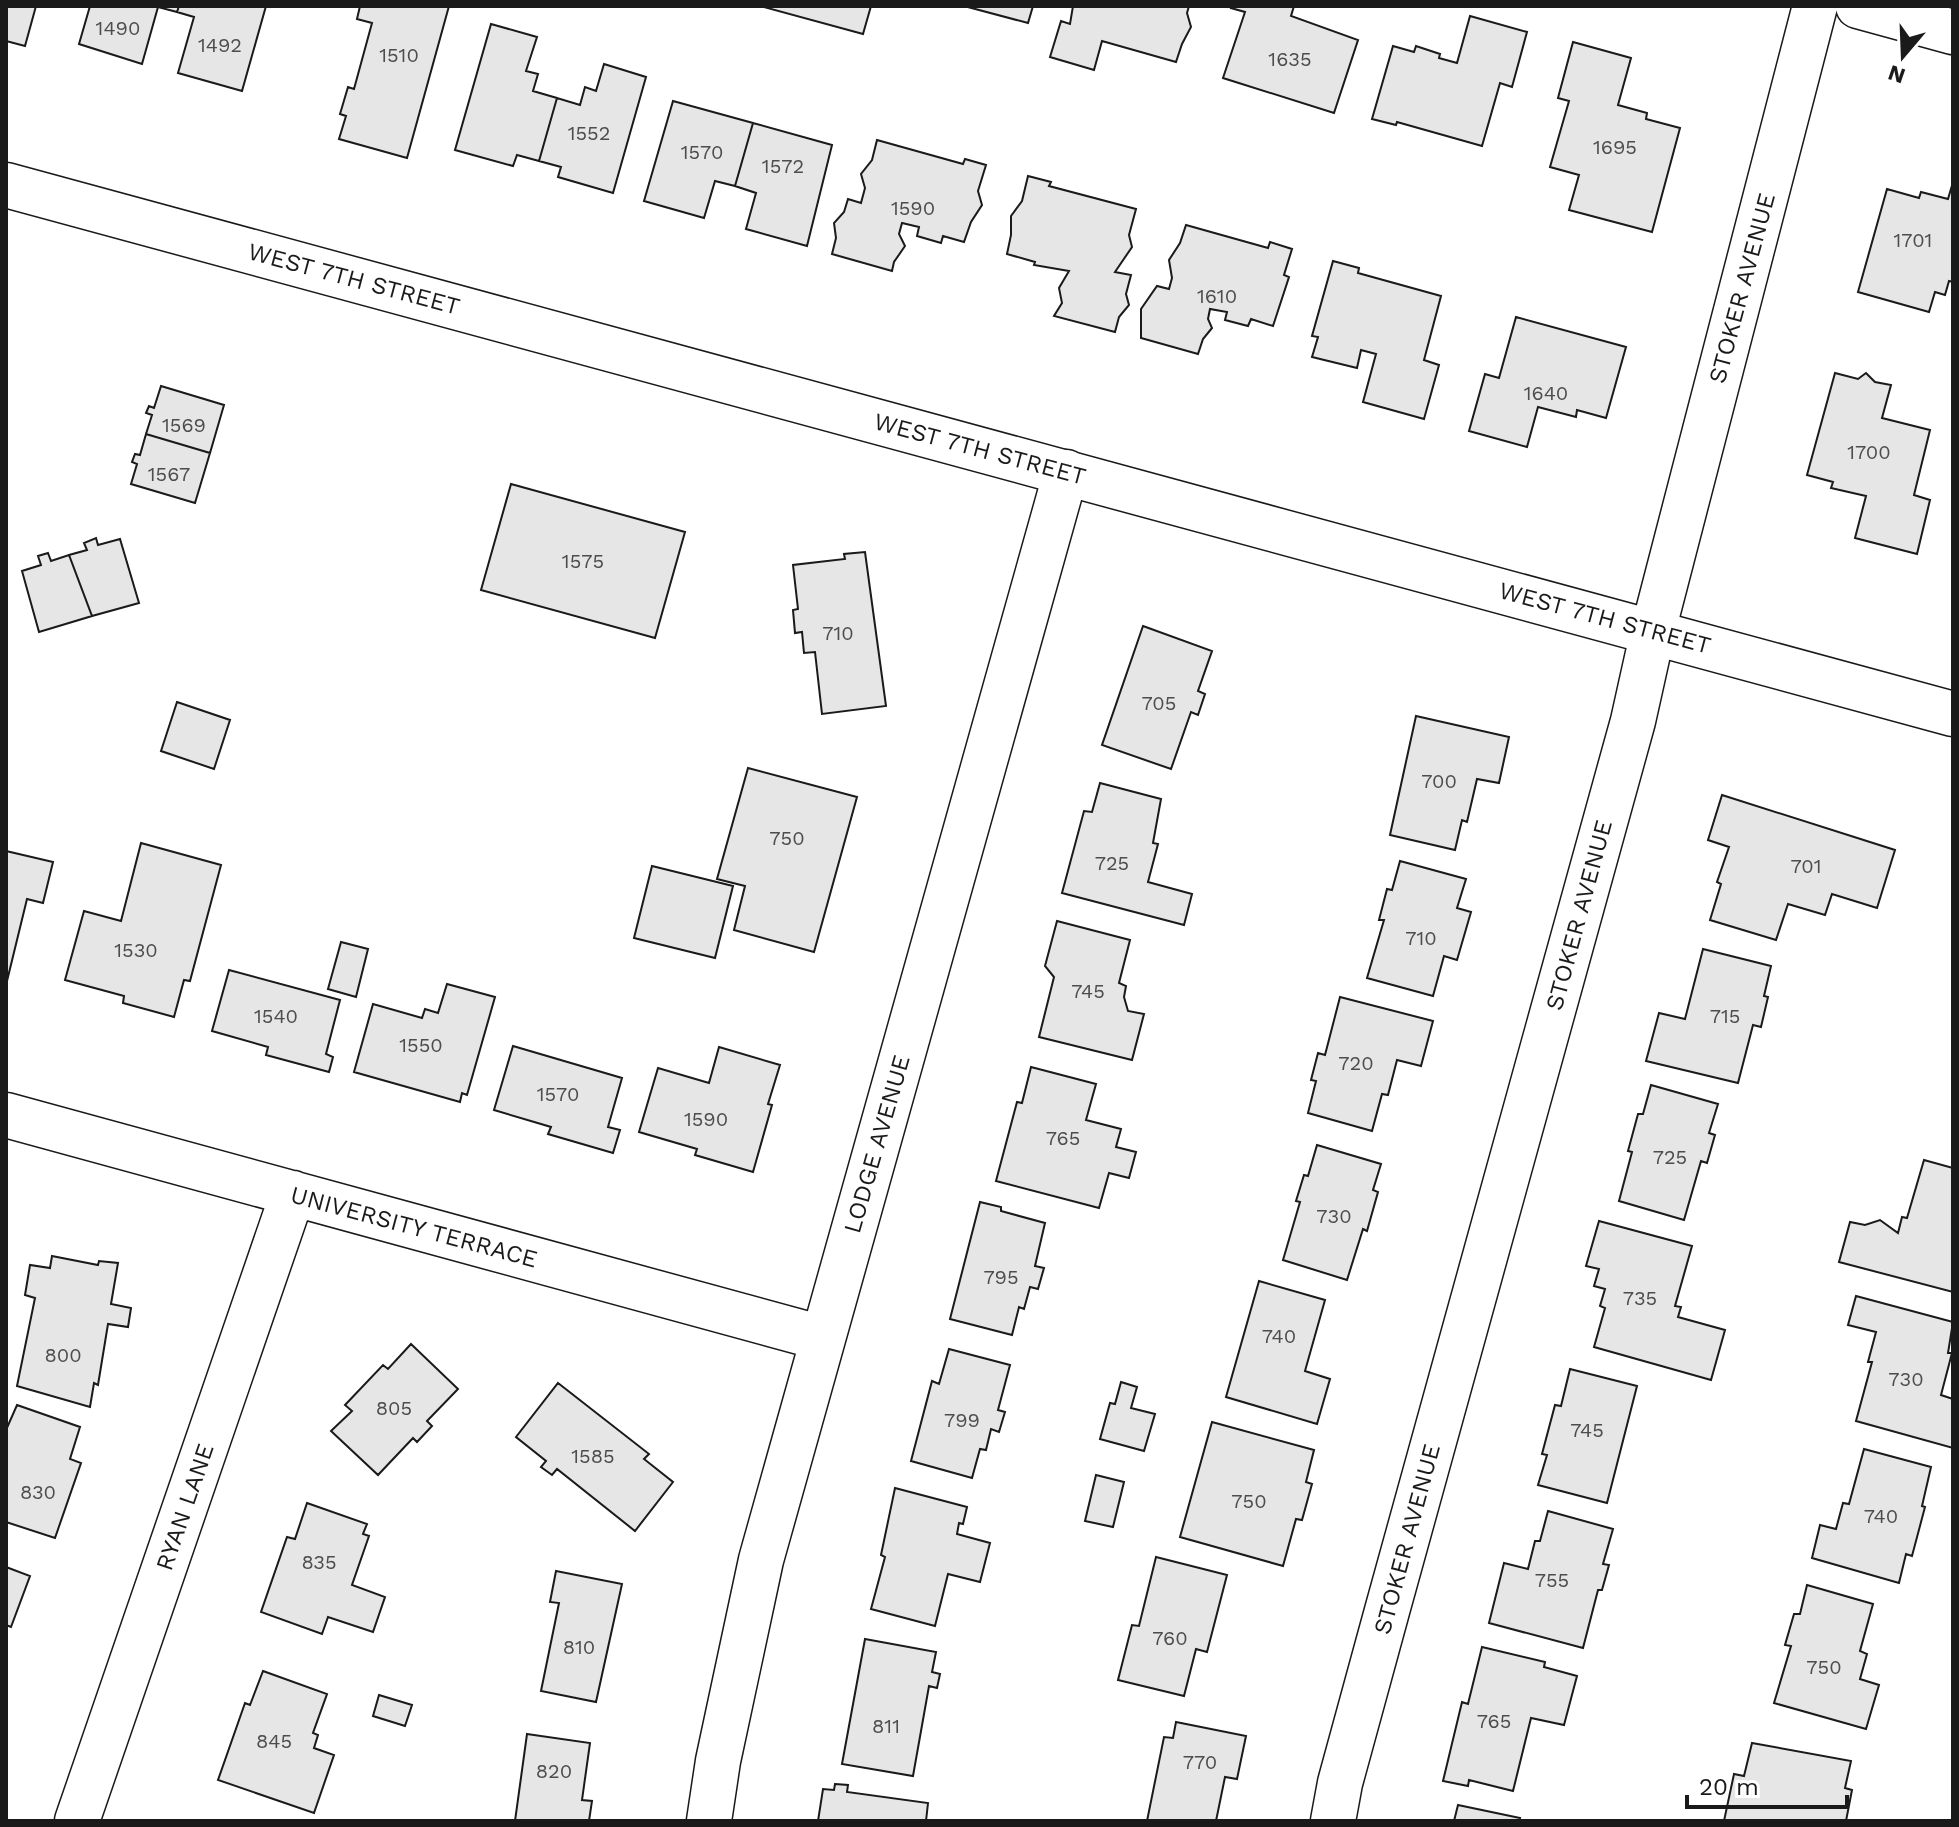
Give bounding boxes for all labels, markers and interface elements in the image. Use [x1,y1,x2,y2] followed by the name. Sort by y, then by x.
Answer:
[96,16,140,40] house number: 1490
[1863,16,1943,96] north arrow
[198,33,242,57] house number: 1492
[379,43,419,67] house number: 1510
[1268,47,1312,71] house number: 1635
[1885,60,1908,89] text: N
[568,121,610,145] house number: 1552
[1593,135,1637,159] house number: 1695
[681,140,723,164] house number: 1570
[762,154,804,178] house number: 1572
[1703,190,1781,386] street label: STOKER AVENUE
[891,196,935,220] house number: 1590
[1894,228,1932,252] house number: 1701
[245,237,463,321] street label: WEST 7TH STREET
[1197,284,1237,308] house number: 1610
[1524,381,1568,405] house number: 1640
[871,407,1089,491] street label: WEST 7TH STREET
[162,413,206,437] house number: 1569
[1847,440,1891,464] house number: 1700
[148,462,190,486] house number: 1567
[562,549,604,573] house number: 1575
[1496,576,1714,660] street label: WEST 7TH STREET
[822,621,854,645] house number: 710
[1142,691,1176,715] house number: 705
[1421,769,1457,793] house number: 700
[1540,817,1618,1013] street label: STOKER AVENUE
[769,826,805,850] house number: 750
[1095,851,1129,875] house number: 725
[1790,854,1822,878] house number: 701
[1405,926,1437,950] house number: 710
[114,938,158,962] house number: 1530
[1071,979,1105,1003] house number: 745
[254,1004,298,1028] house number: 1540
[1710,1004,1740,1028] house number: 715
[399,1033,443,1057] house number: 1550
[1338,1051,1374,1075] house number: 720
[838,1052,916,1236] street label: LODGE AVENUE
[537,1082,579,1106] house number: 1570
[684,1107,728,1131] house number: 1590
[1046,1126,1080,1150] house number: 765
[1653,1145,1687,1169] house number: 725
[287,1181,541,1273] street label: UNIVERSITY TERRACE
[1316,1204,1352,1228] house number: 730
[983,1265,1019,1289] house number: 795
[1623,1286,1657,1310] house number: 735
[1262,1324,1296,1348] house number: 740
[44,1343,82,1367] house number: 800
[1888,1367,1924,1391] house number: 730
[376,1396,412,1420] house number: 805
[944,1408,980,1432] house number: 799
[1570,1418,1604,1442] house number: 745
[150,1440,220,1574] street label: RYAN LANE
[1368,1441,1446,1637] street label: STOKER AVENUE
[571,1444,615,1468] house number: 1585
[20,1480,56,1504] house number: 830
[1231,1489,1267,1513] house number: 750
[1864,1504,1898,1528] house number: 740
[301,1550,337,1574] house number: 835
[1535,1568,1569,1592] house number: 755
[1152,1626,1188,1650] house number: 760
[563,1635,595,1659] house number: 810
[1806,1655,1842,1679] house number: 750
[1477,1709,1511,1733] house number: 765
[872,1714,900,1738] house number: 811
[256,1729,292,1753] house number: 845
[1183,1750,1217,1774] house number: 770
[536,1759,572,1783] house number: 820
[1687,1759,1847,1809] scale bar
[1699,1773,1759,1801] text: 20 m

